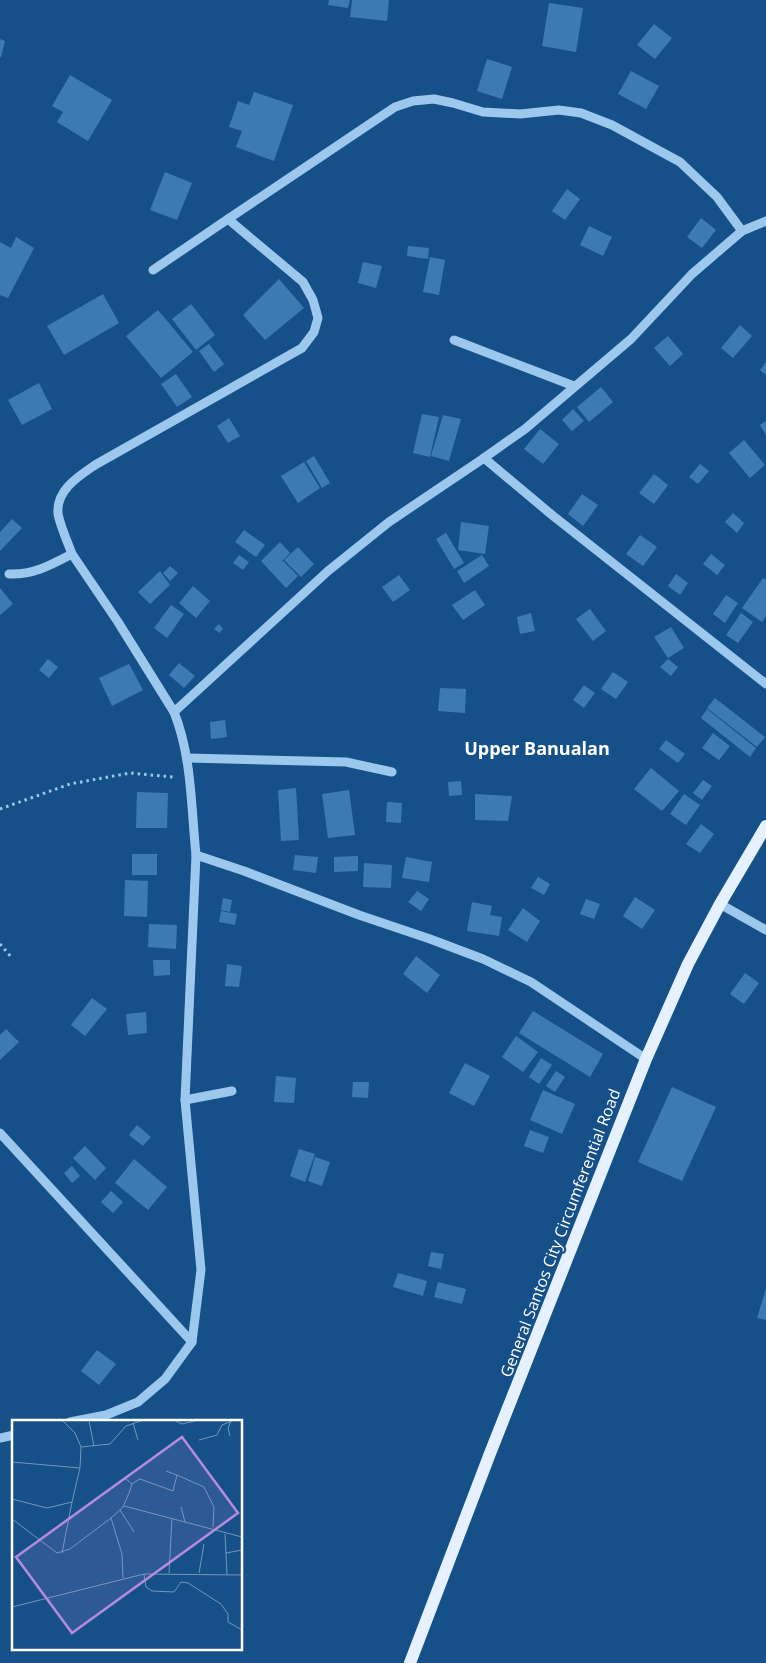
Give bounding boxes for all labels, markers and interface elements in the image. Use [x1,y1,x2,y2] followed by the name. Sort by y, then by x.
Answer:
[464,736,610,760] district label: Upper Banualan
[495,1086,625,1380] street label: General Santos City Circumferential Road
[12,1420,242,1650] inset map

